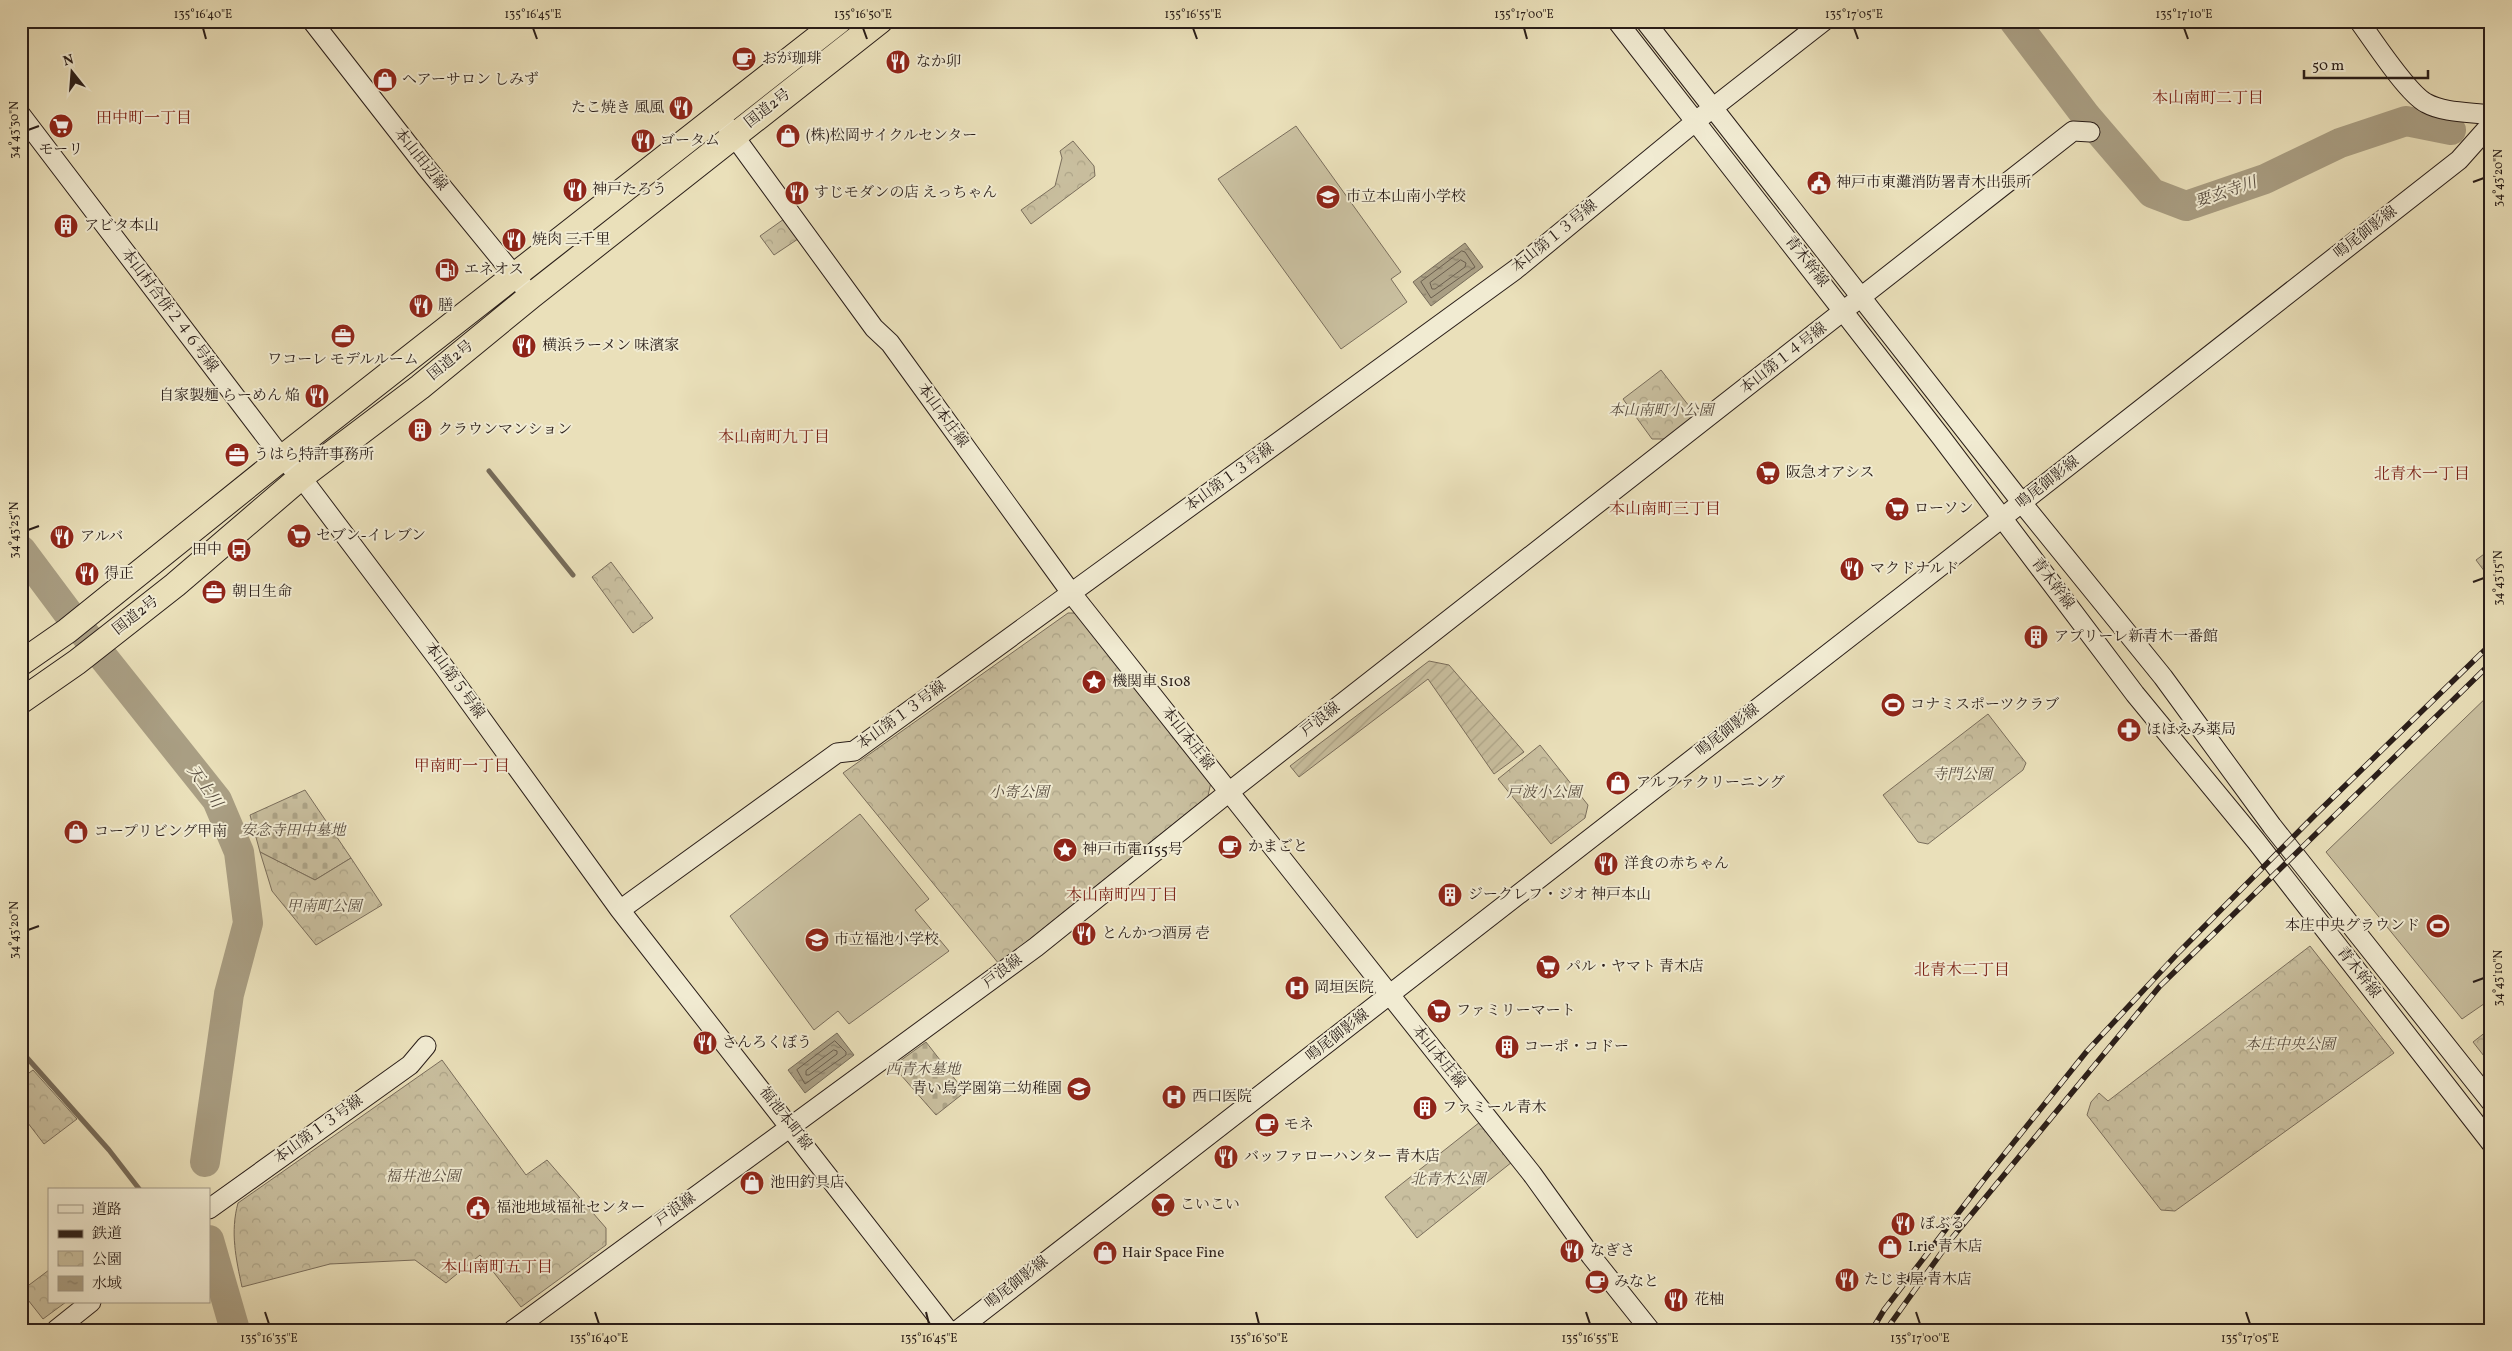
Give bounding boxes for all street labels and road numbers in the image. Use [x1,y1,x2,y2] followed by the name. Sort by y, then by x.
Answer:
[741,84,795,134] street label: 国道2号
[388,124,452,196] street label: 本山田辺線
[1508,196,1602,278] street label: 本山第１３号線
[2330,202,2402,264] street label: 鳴尾御影線
[1779,232,1833,292] street label: 青木幹線
[115,245,223,377] street label: 本山村合併２４６号線
[1736,318,1832,400] street label: 本山第１４号線
[424,336,478,386] street label: 国道2号
[911,379,973,453] street label: 本山本庄線
[1181,439,1279,517] street label: 本山第１３号線
[2012,452,2084,514] street label: 鳴尾御影線
[2026,554,2078,614] street label: 青木幹線
[109,591,163,641] street label: 国道2号
[419,638,489,724] street label: 本山第５号線
[853,677,951,755] street label: 本山第１３号線
[1297,698,1345,742] street label: 戸浪線
[1692,700,1764,762] street label: 鳴尾御影線
[1156,703,1218,775] street label: 本山本庄線
[2331,943,2385,1003] street label: 青木幹線
[979,950,1027,994] street label: 戸浪線
[1302,1005,1374,1067] street label: 鳴尾御影線
[1406,1021,1470,1093] street label: 本山本庄線
[754,1083,816,1155] street label: 福池本町線
[270,1091,368,1169] street label: 本山第１３号線
[652,1188,700,1232] street label: 戸浪線
[981,1252,1053,1314] street label: 鳴尾御影線

